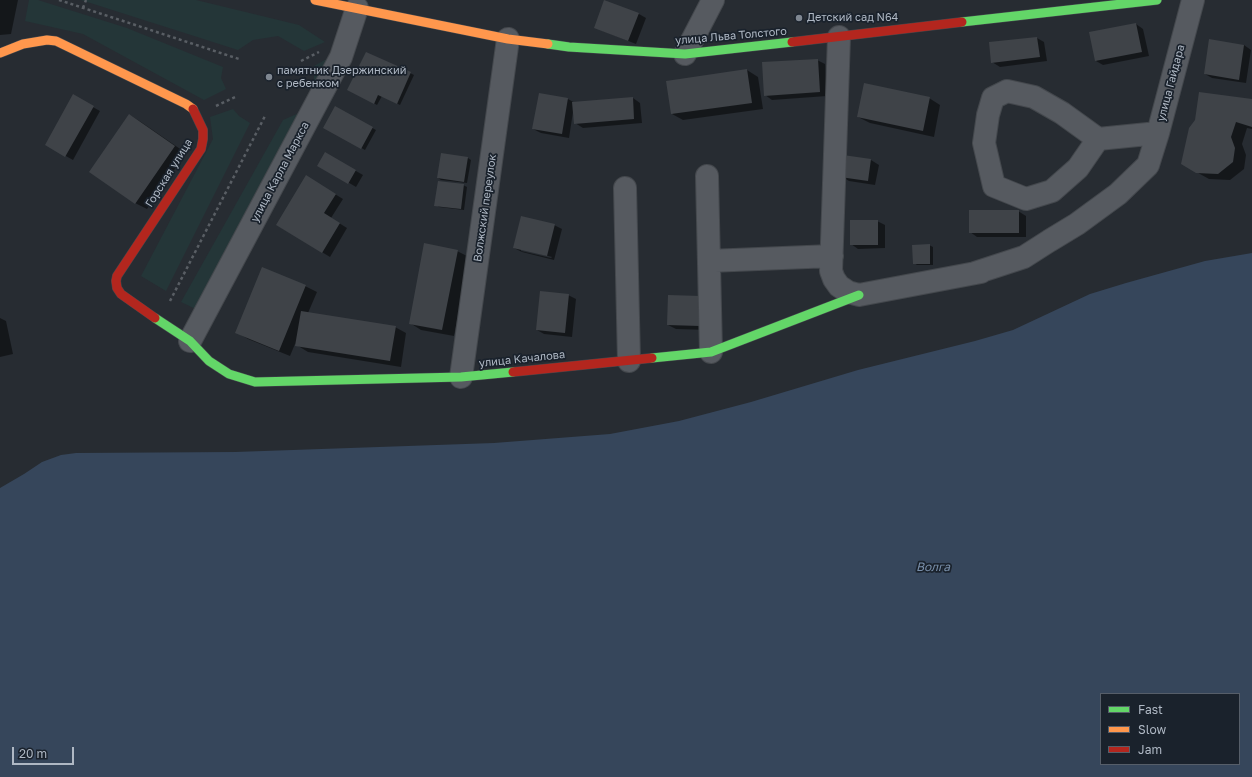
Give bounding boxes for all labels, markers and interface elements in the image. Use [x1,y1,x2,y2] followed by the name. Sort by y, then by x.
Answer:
[807,11,898,25] place label: Детский сад N64
[794,13,804,23] marker: Детский сад N64
[675,25,787,47] street label: улица Льва Толстого
[1154,43,1188,123] street label: улица Гайдара
[277,64,406,90] place label: памятник Дзержинский с ребенком
[264,72,274,82] marker: памятник Дзержинский с ребенком
[248,120,312,224] street label: улица Карла Маркса
[143,136,195,210] street label: Горская улица
[471,153,499,263] street label: Волжский переулок
[478,348,566,370] street label: улица Качалова
[916,560,950,574] water label: Волга
[1100,693,1240,765] legend
[1138,702,1163,717] text: Fast
[1138,722,1166,737] text: Slow
[14,739,76,765] scale bar
[1138,742,1162,757] text: Jam
[19,746,47,761] text: 20 m

